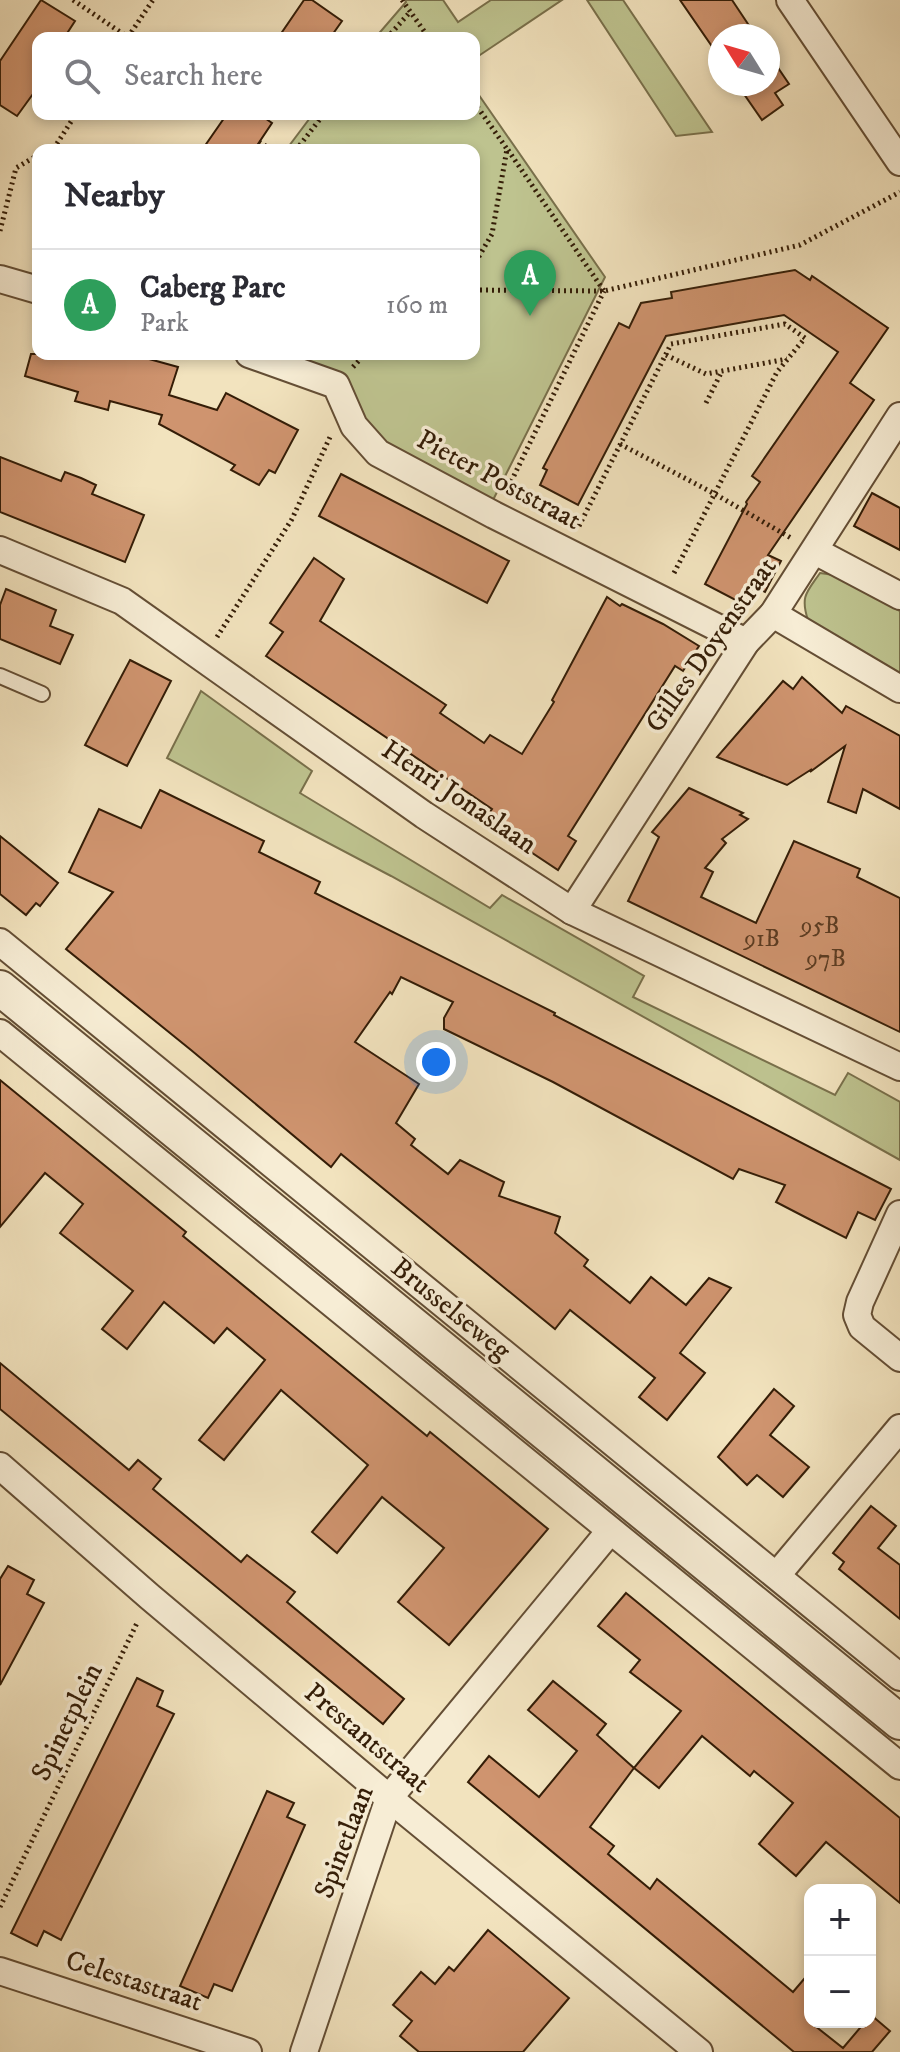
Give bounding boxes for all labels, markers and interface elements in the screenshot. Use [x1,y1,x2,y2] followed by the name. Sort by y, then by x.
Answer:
[708,24,780,96] north arrow
[32,32,480,120] search box
[60,54,104,98] icon: search
[124,58,263,95] text: Search here
[64,175,165,217] text: Nearby
[504,250,556,316] pin: A
[140,270,286,307] text: Caberg Parc
[82,289,98,322] text: A
[386,289,448,322] text: 160 m
[140,307,189,340] text: Park
[411,422,587,538] street label: Pieter Poststraat
[638,551,784,739] street label: Gilles Doyenstraat
[375,732,544,862] street label: Henri Jonaslaan
[799,911,840,941] house number: 95B
[743,924,780,954] house number: 91B
[805,944,846,974] house number: 97B
[416,1042,456,1082] your location
[384,1250,518,1368] street label: Brusselseweg
[23,1657,111,1787] street label: Spinetplein
[297,1675,437,1801] street label: Prestantstraat
[307,1780,382,1903] street label: Spinetlaan
[804,1884,876,2028] map controls
[804,1884,876,1956] button: +
[61,1942,207,2020] street label: Celestastraat
[804,1956,876,2028] button: −

